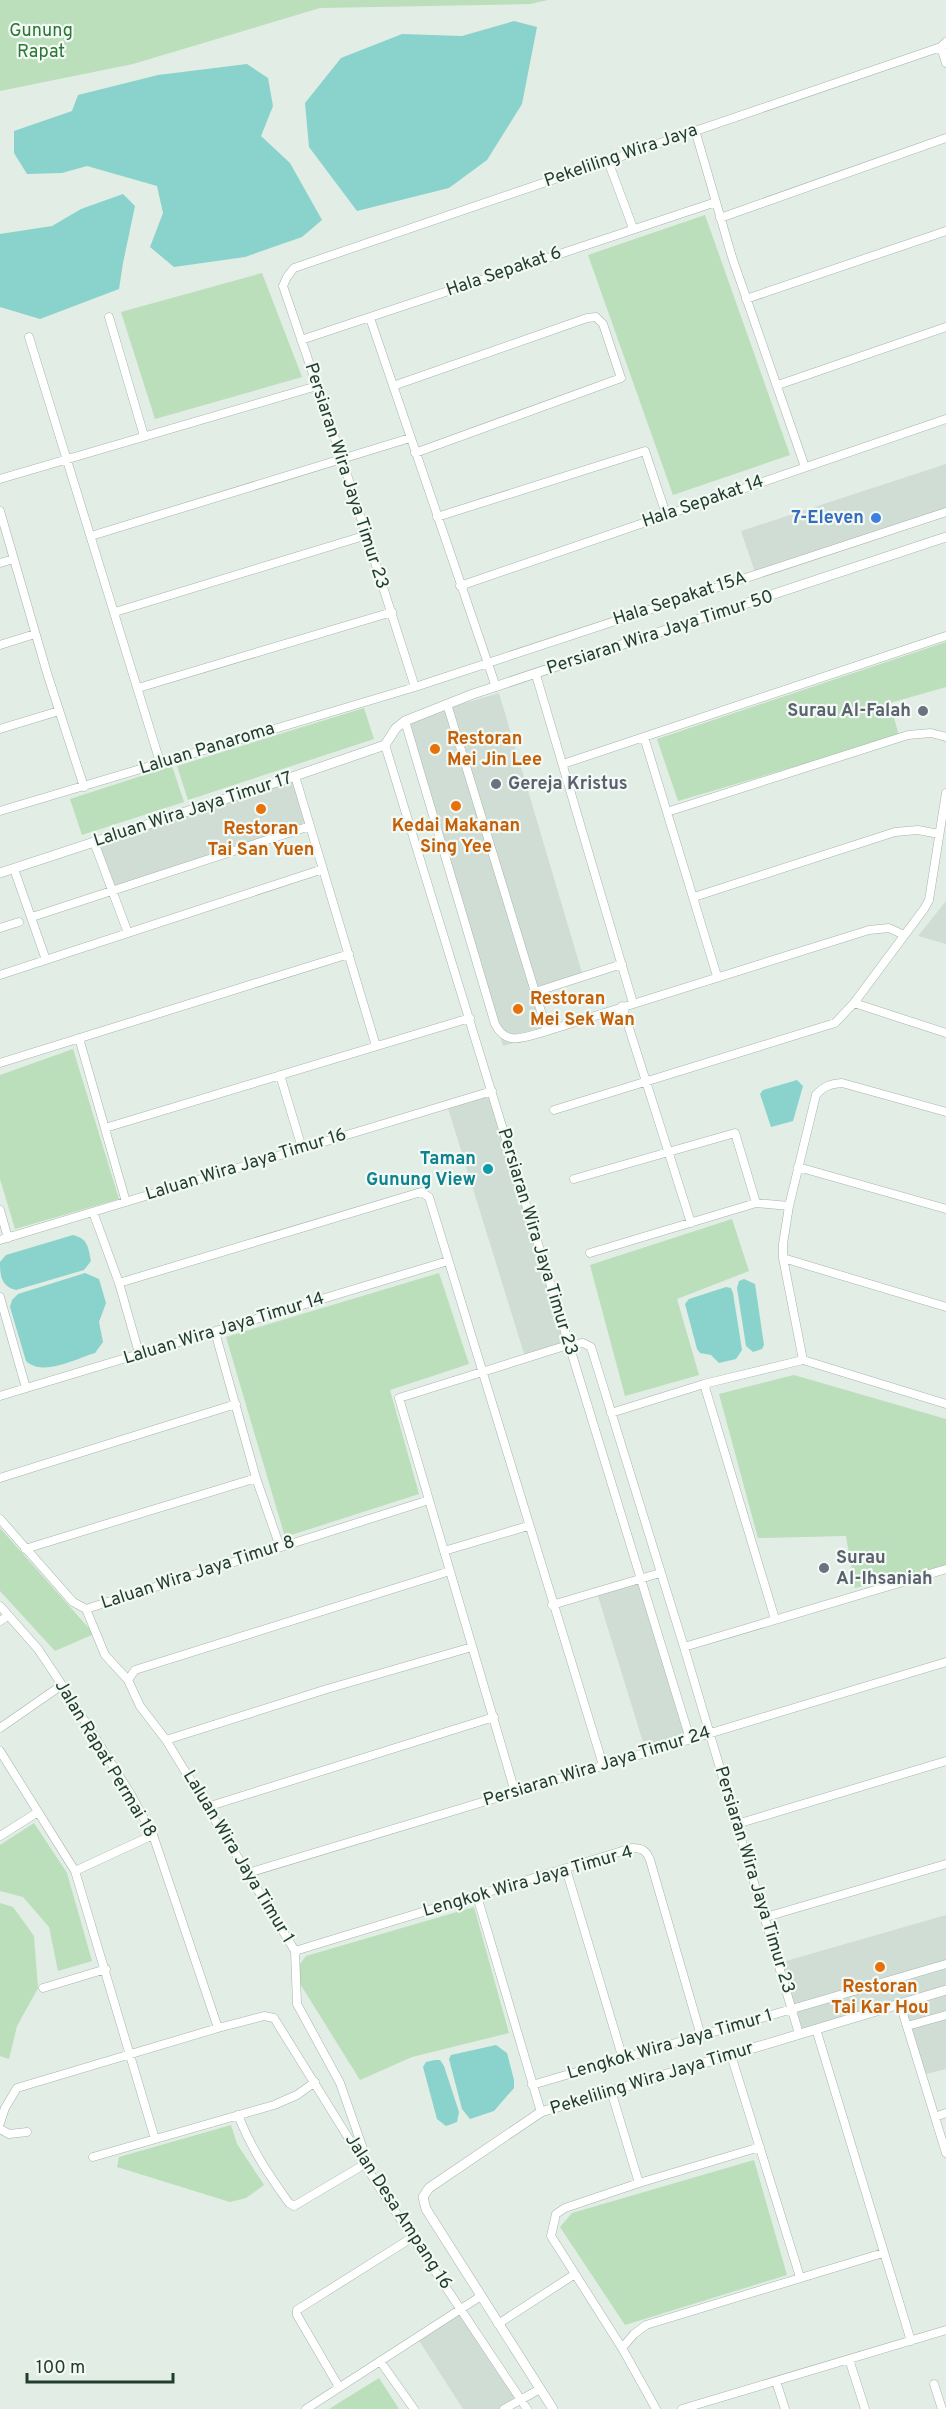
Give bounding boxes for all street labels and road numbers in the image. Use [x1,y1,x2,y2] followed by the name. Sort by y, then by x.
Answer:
[541,119,701,193] street label: Pekeliling Wira Jaya
[443,242,565,302] street label: Hala Sepakat 6
[299,360,393,592] street label: Persiaran Wira Jaya Timur 23
[639,470,767,534] street label: Hala Sepakat 14
[610,567,750,631] street label: Hala Sepakat 15A
[544,585,776,681] street label: Persiaran Wira Jaya Timur 50
[136,717,278,781] street label: Laluan Panaroma
[91,767,295,853] street label: Laluan Wira Jaya Timur 17
[143,1123,349,1207] street label: Laluan Wira Jaya Timur 16
[491,1126,583,1358] street label: Persiaran Wira Jaya Timur 23
[121,1287,327,1371] street label: Laluan Wira Jaya Timur 14
[98,1531,298,1615] street label: Laluan Wira Jaya Timur 8
[49,1676,161,1842] street label: Jalan Rapat Permai 18
[481,1721,713,1813] street label: Persiaran Wira Jaya Timur 24
[708,1764,800,1996] street label: Persiaran Wira Jaya Timur 23
[177,1766,299,1948] street label: Laluan Wira Jaya Timur 1
[420,1841,636,1923] street label: Lengkok Wira Jaya Timur 4
[565,2005,775,2085] street label: Lengkok Wira Jaya Timur 1
[547,2037,757,2121] street label: Pekeliling Wira Jaya Timur
[339,2130,457,2294] street label: Jalan Desa Ampang 16

